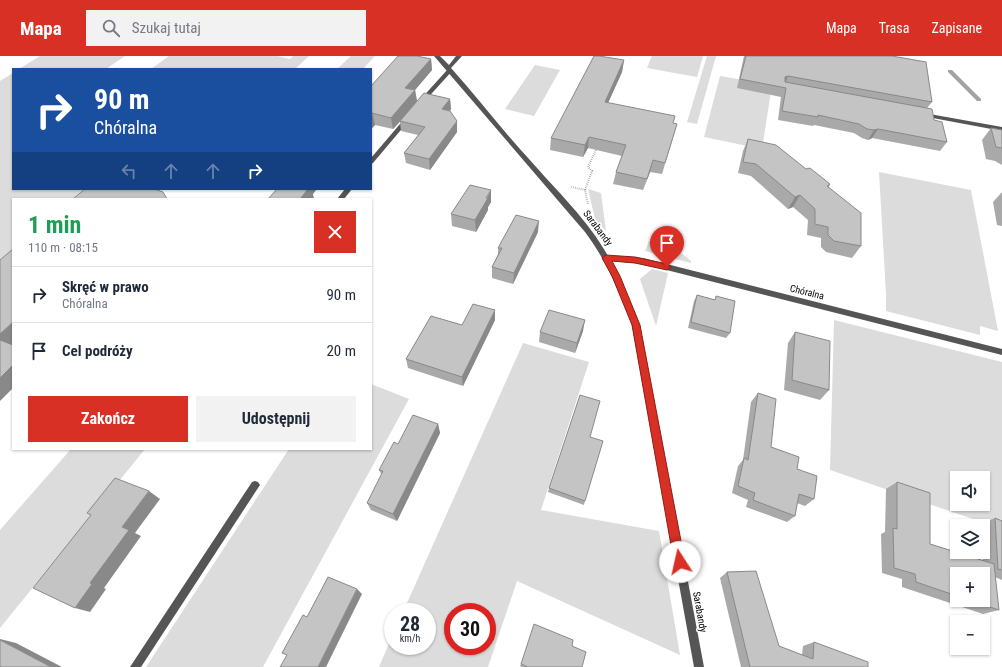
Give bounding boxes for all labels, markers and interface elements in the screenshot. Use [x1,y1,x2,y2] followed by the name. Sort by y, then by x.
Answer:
[86,10,366,46] search box
[20,17,62,40] text: Mapa
[100,17,122,39] icon: search
[132,19,201,37] text: Szukaj tutaj
[826,20,857,36] text: Mapa
[879,20,909,36] text: Trasa
[931,20,982,36] text: Zapisane
[94,83,150,116] text: 90 m
[28,84,80,136] icon: right
[94,117,157,138] text: Chóralna
[118,160,140,182] icon: left
[160,160,182,182] icon: ahead
[202,160,224,182] icon: ahead
[244,160,266,182] icon: right
[581,208,615,248] street label: Sarabandy
[28,211,81,239] text: 1 min
[314,211,356,253] button: close
[650,226,684,267] pin
[656,232,678,254] icon: arrive
[28,240,98,255] text: 110 m · 08:15
[62,278,149,296] text: Skręć w prawo
[789,282,826,302] street label: Chóralna
[28,284,50,306] icon: right
[326,286,356,304] text: 90 m
[62,296,108,311] text: Chóralna
[28,340,50,362] icon: arrive
[62,342,133,360] text: Cel podróży
[326,342,356,360] text: 20 m
[28,396,188,442] button: Zakończ
[196,396,356,442] button: Udostępnij
[950,471,990,655] map controls
[950,471,990,511] button: sound
[950,519,990,559] button: layers
[659,541,701,583] position arrow
[950,567,990,607] button: +
[691,591,709,633] street label: Sarabandy
[444,603,496,655] speed limit sign: 30
[400,612,420,636] text: 28
[950,615,990,655] button: −
[400,633,420,644] text: km/h

